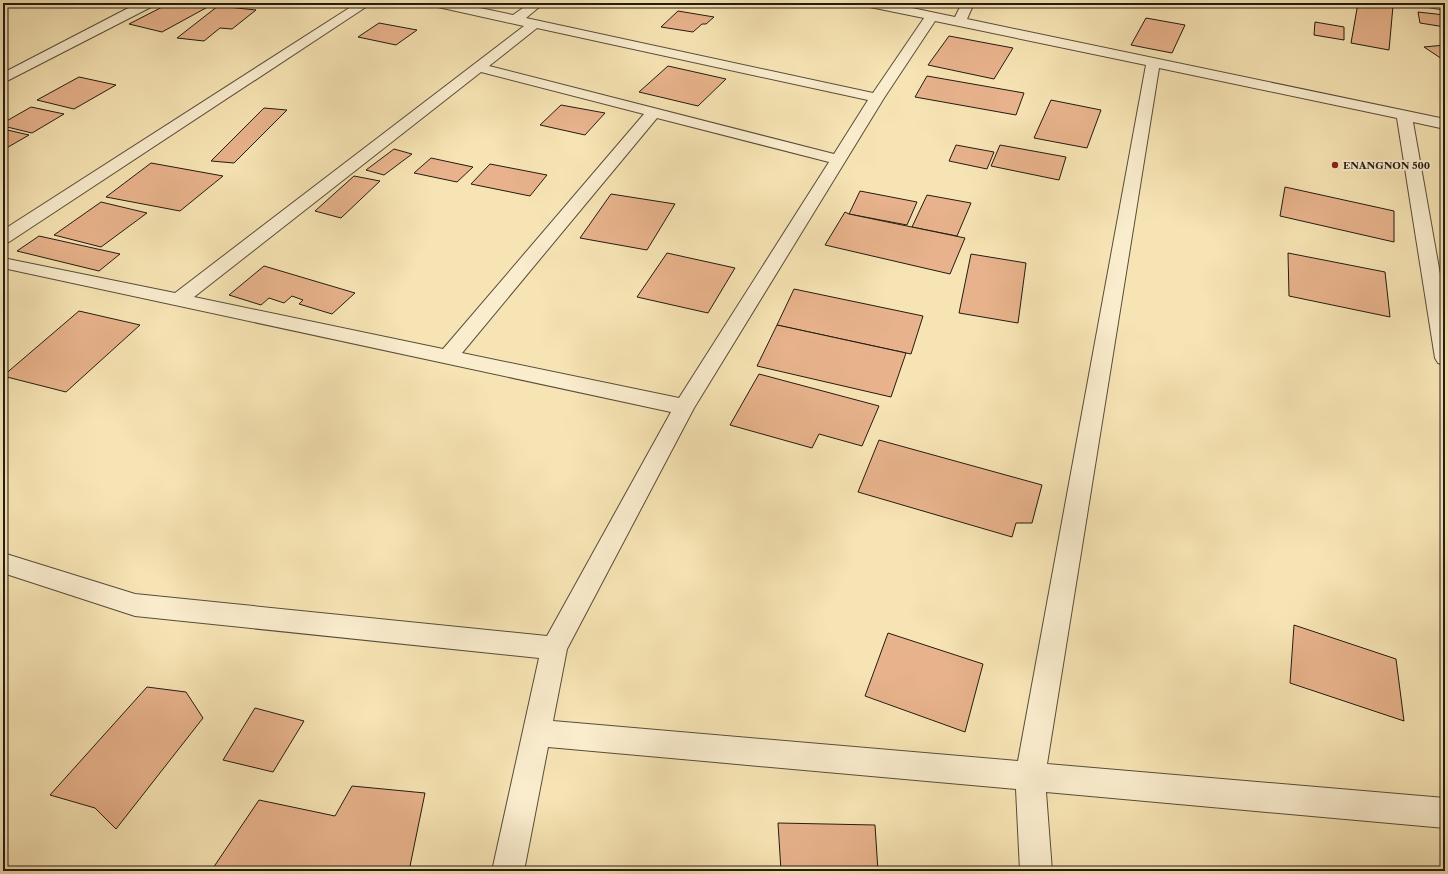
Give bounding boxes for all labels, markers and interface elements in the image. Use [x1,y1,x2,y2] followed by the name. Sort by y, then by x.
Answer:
[1343,159,1430,172] place label: ENANGNON 500
[1330,160,1340,170] marker: ENANGNON 500

